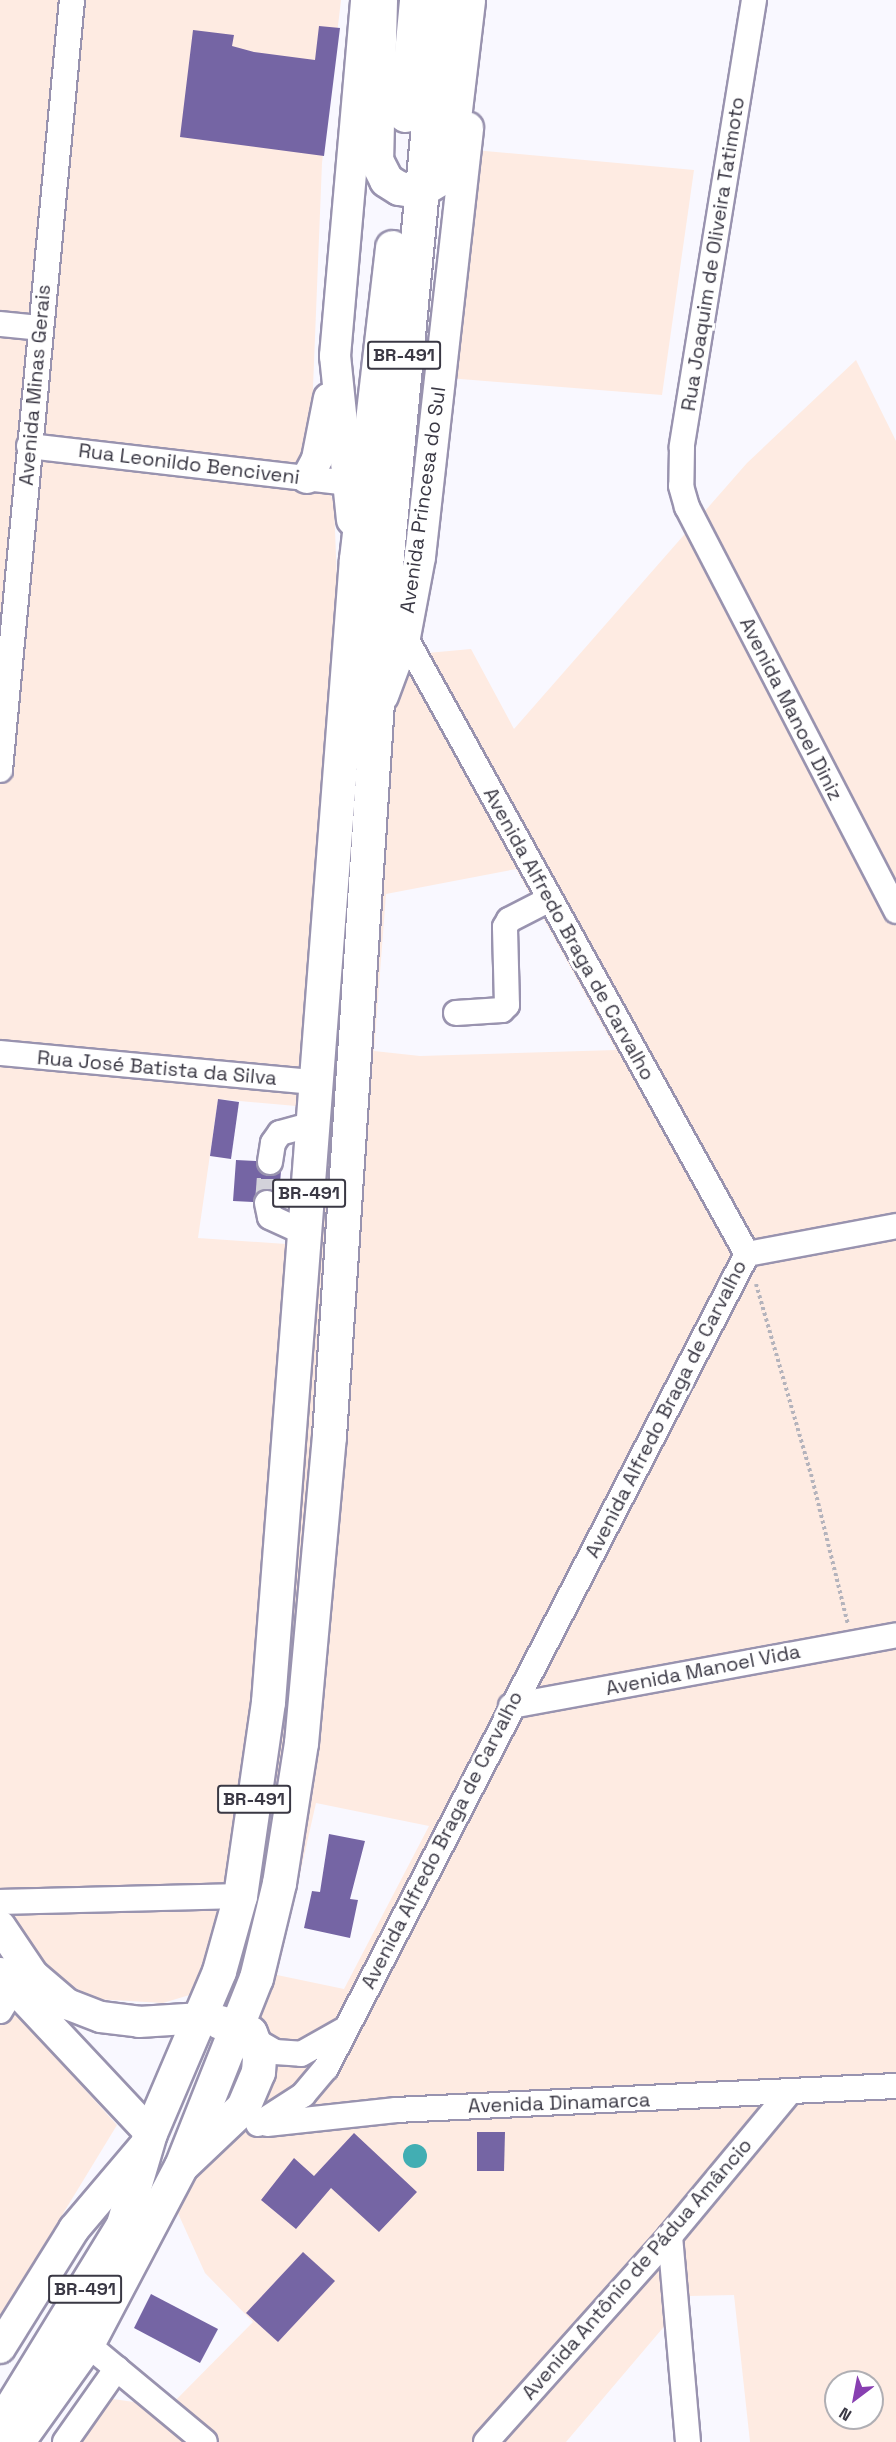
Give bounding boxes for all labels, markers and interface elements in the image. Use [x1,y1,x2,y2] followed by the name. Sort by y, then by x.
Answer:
[676,95,750,413] street label: Rua Joaquim de Oliveira Tatimoto
[14,283,56,487] street label: Avenida Minas Gerais
[366,340,442,370] road number: BR-491
[395,385,451,615] street label: Avenida Princesa do Sul
[77,439,301,489] street label: Rua Leonildo Benciveni
[734,613,848,805] street label: Avenida Manoel Diniz
[478,783,660,1085] street label: Avenida Alfredo Braga de Carvalho
[36,1046,278,1090] street label: Rua José Batista da Silva
[272,1178,346,1208] road number: BR-491
[580,1256,752,1562] street label: Avenida Alfredo Braga de Carvalho
[603,1639,803,1701] street label: Avenida Manoel Vida
[356,1687,528,1993] street label: Avenida Alfredo Braga de Carvalho
[216,1784,292,1814] road number: BR-491
[467,2088,651,2118] street label: Avenida Dinamarca
[517,2133,757,2405] street label: Avenida Antônio de Pádua Amâncio
[48,2274,122,2304] road number: BR-491
[824,2370,884,2430] north arrow
[835,2402,855,2426] text: N

